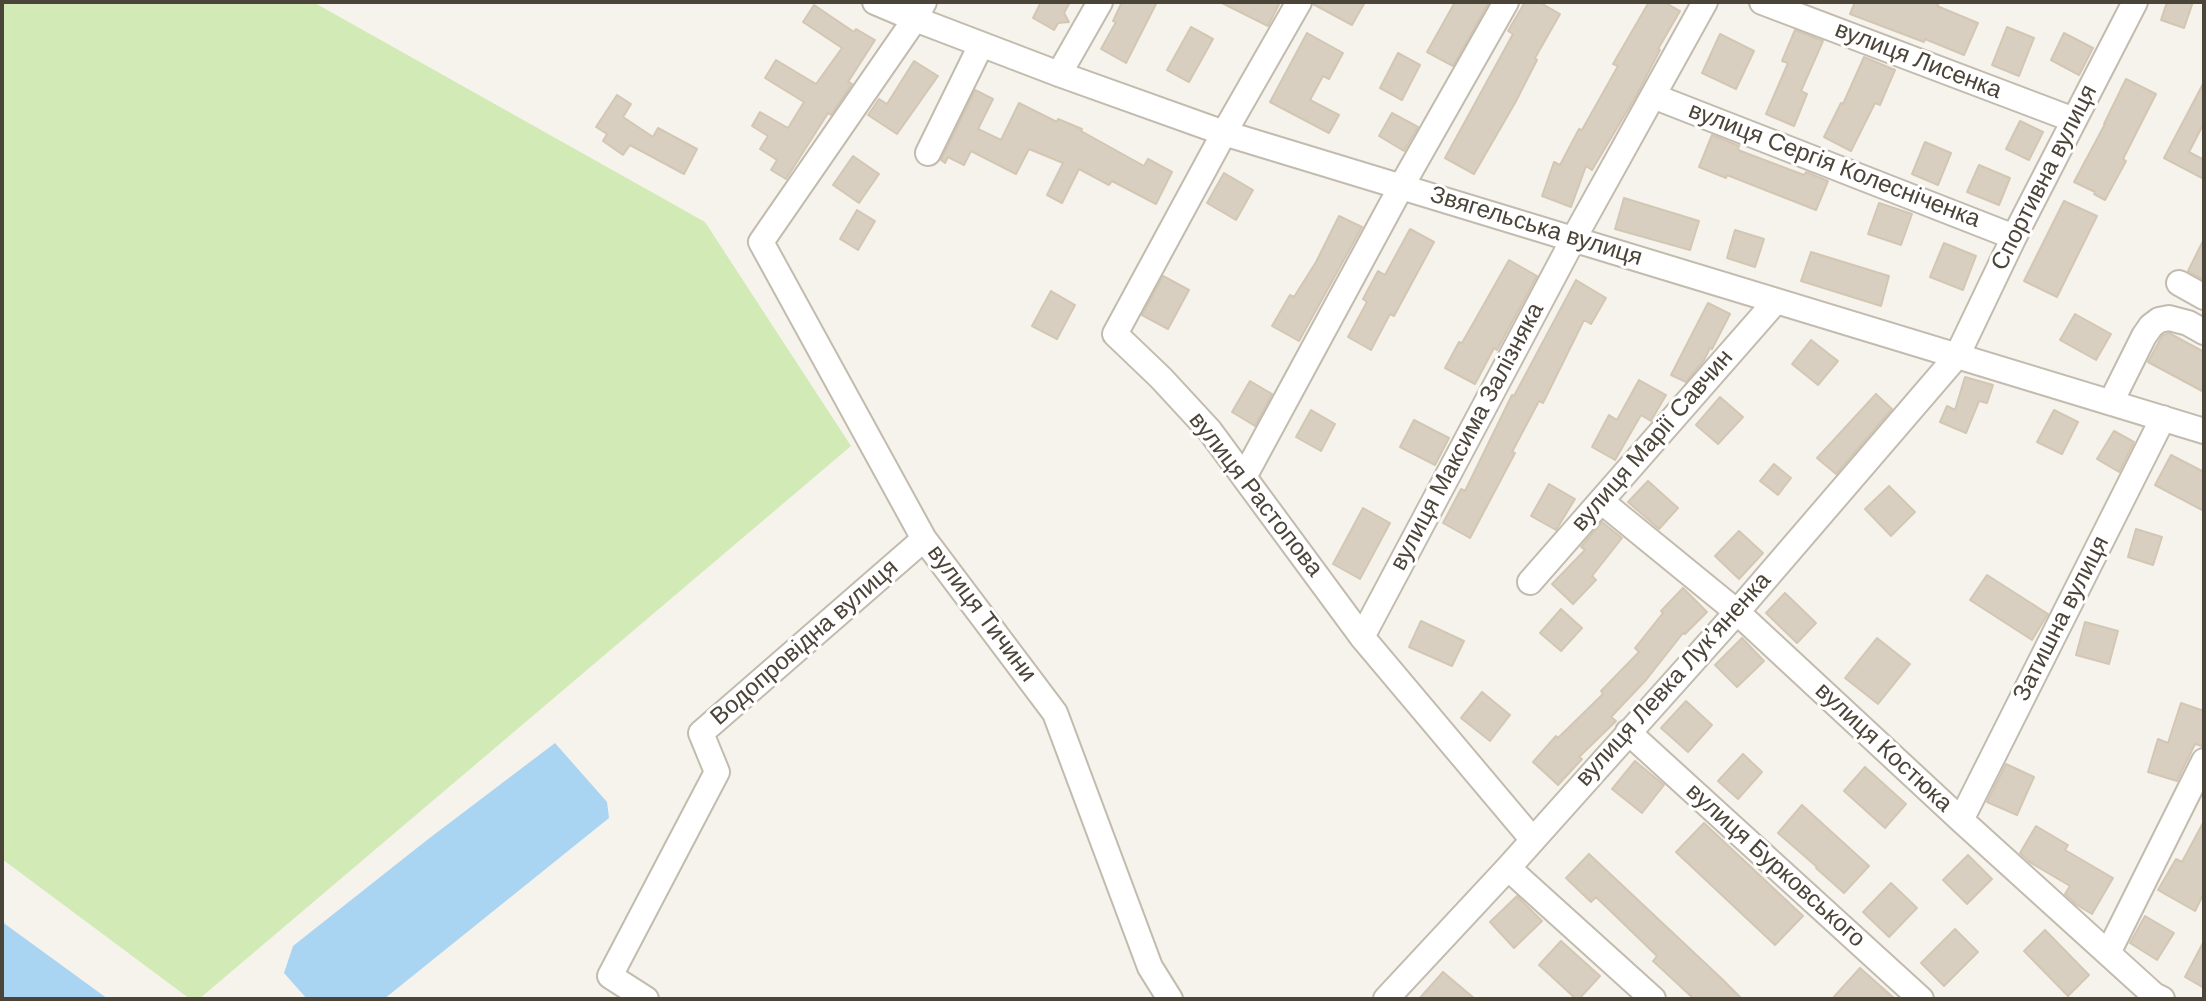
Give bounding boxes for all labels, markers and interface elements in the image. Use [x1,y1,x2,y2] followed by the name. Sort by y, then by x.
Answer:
[1831,16,2005,106] street label: вулиця Лисенка
[1986,80,2104,276] street label: Спортивна вулиця
[1684,97,1984,235] street label: вулиця Сергія Колесніченка
[1426,181,1646,273] street label: Звягельська вулиця
[1385,298,1551,576] street label: вулиця Максима Залізняка
[1566,344,1740,538] street label: вулиця Марії Савчин
[1182,407,1328,583] street label: вулиця Растопова
[2008,531,2116,707] street label: Затишна вулиця
[920,540,1042,688] street label: вулиця Тичини
[705,554,905,732] street label: Водопровідна вулиця
[1570,567,1778,793] street label: вулиця Левка Лукʼяненка
[1808,677,1958,819] street label: вулиця Костюка
[1679,778,1871,954] street label: вулиця Бурковського

